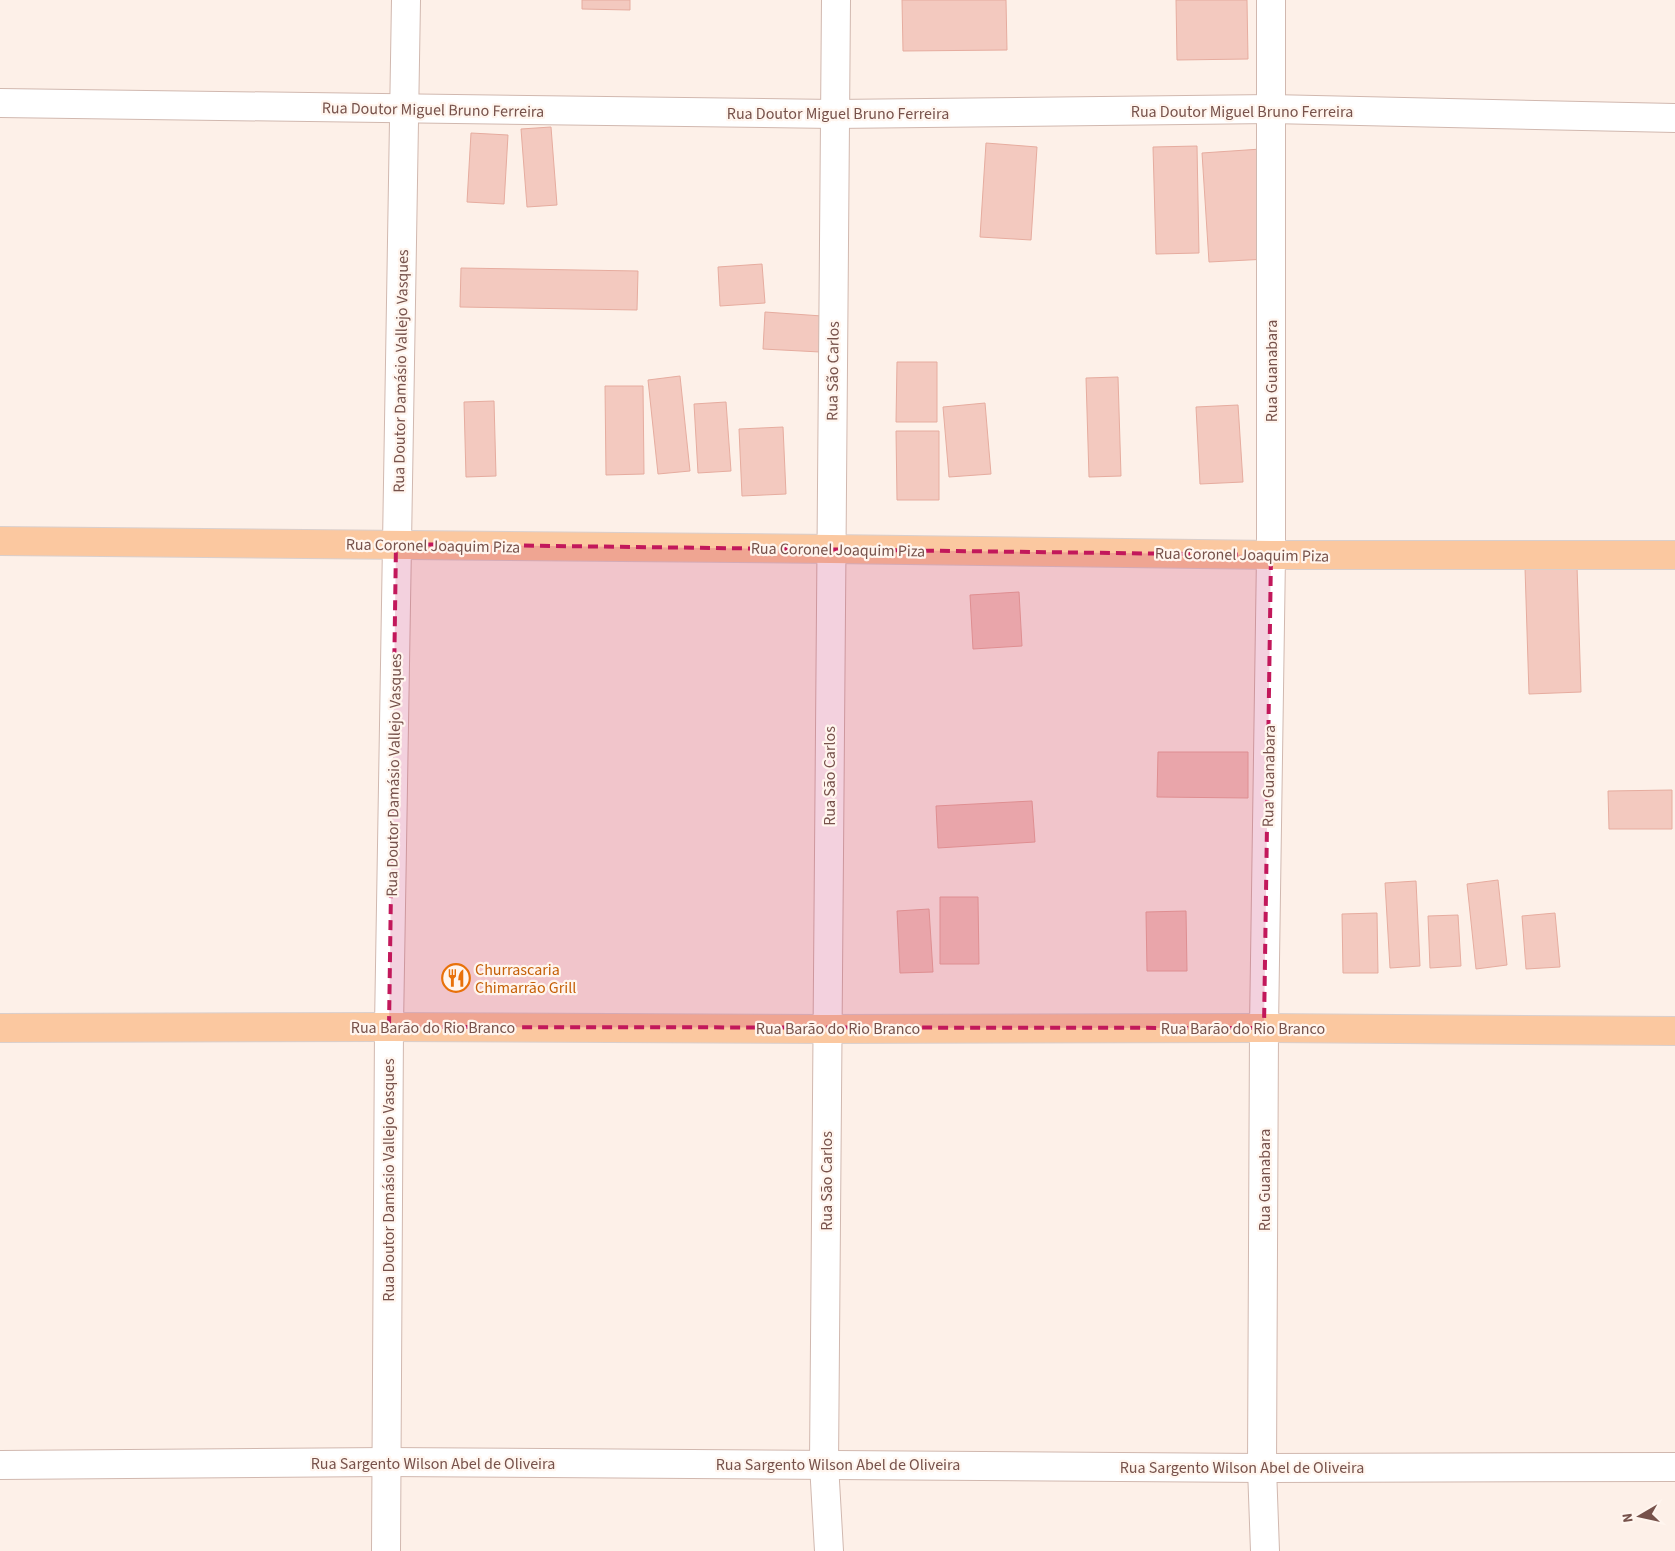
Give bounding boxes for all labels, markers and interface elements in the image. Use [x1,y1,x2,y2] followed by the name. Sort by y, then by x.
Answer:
[322,97,544,123] street label: Rua Doutor Miguel Bruno Ferreira
[1131,101,1353,123] street label: Rua Doutor Miguel Bruno Ferreira
[727,103,949,125] street label: Rua Doutor Miguel Bruno Ferreira
[388,249,414,493] street label: Rua Doutor Damásio Vallejo Vasques
[1261,320,1283,422] street label: Rua Guanabara
[821,321,845,421] street label: Rua São Carlos
[346,533,520,559] street label: Rua Coronel Joaquim Piza
[751,537,925,563] street label: Rua Coronel Joaquim Piza
[1155,542,1329,568] street label: Rua Coronel Joaquim Piza
[381,653,407,897] street label: Rua Doutor Damásio Vallejo Vasques
[1257,725,1281,827] street label: Rua Guanabara
[819,726,841,826] street label: Rua São Carlos
[475,959,576,999] place label: Churrascaria Chimarrão Grill
[441,963,471,993] restaurant icon: Churrascaria Chimarrão Grill
[351,1017,515,1039] street label: Rua Barão do Rio Branco
[756,1018,920,1040] street label: Rua Barão do Rio Branco
[1161,1018,1325,1040] street label: Rua Barão do Rio Branco
[378,1058,400,1302] street label: Rua Doutor Damásio Vallejo Vasques
[1254,1129,1276,1231] street label: Rua Guanabara
[816,1131,838,1231] street label: Rua São Carlos
[311,1453,555,1475] street label: Rua Sargento Wilson Abel de Oliveira
[716,1454,960,1476] street label: Rua Sargento Wilson Abel de Oliveira
[1120,1457,1364,1479] street label: Rua Sargento Wilson Abel de Oliveira
[1615,1491,1665,1541] north arrow
[1618,1512,1639,1524] text: N

